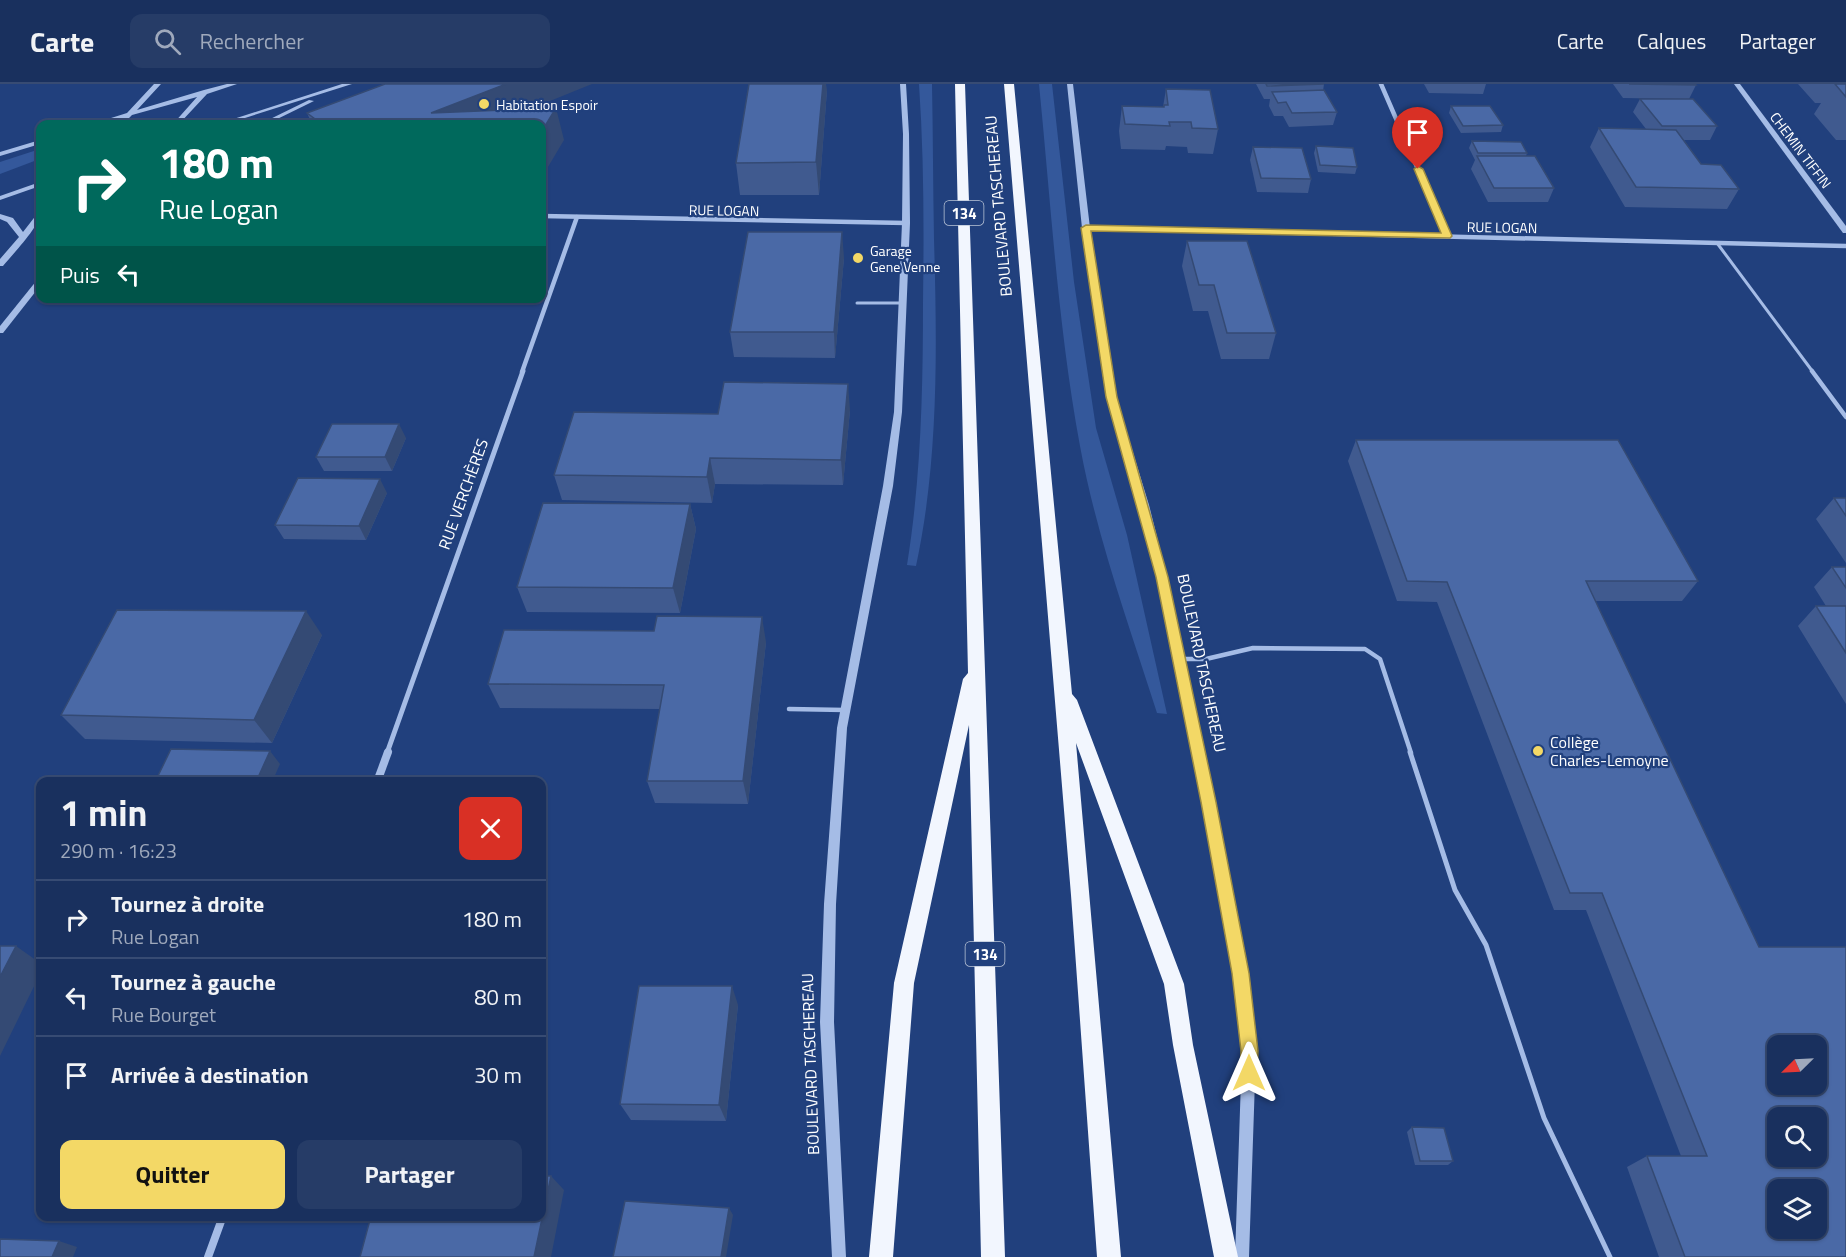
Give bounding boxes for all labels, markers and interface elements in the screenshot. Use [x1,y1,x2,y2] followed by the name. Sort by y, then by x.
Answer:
[130,14,550,68] search box
[30,20,94,63] text: Carte
[199,24,304,58] text: Rechercher
[151,25,184,58] icon: search
[1557,25,1604,57] text: Carte
[1637,25,1706,57] text: Calques
[1739,25,1816,57] text: Partager
[496,94,598,115] place label: Habitation Espoir
[477,97,491,111] marker: Habitation Espoir
[1392,107,1443,169] pin
[1765,107,1837,193] street label: CHEMIN TIFFIN
[978,114,1018,298] street label: BOULEVARD TASCHEREAU
[1401,116,1434,149] icon: arrive
[159,130,274,194] text: 180 m
[60,144,138,222] icon: right
[159,188,278,229] text: Rue Logan
[689,199,759,221] street label: RUE LOGAN
[944,201,984,225] road number: 134
[1467,216,1537,238] street label: RUE LOGAN
[870,240,940,277] place label: Garage Gene Venne
[851,251,865,265] marker: Garage Gene Venne
[60,258,100,292] text: Puis
[112,258,145,291] icon: left
[432,435,494,553] street label: RUE VERCHÈRES
[1171,572,1233,754] street label: BOULEVARD TASCHEREAU
[1550,730,1669,772] place label: Collège Charles-Lemoyne
[1531,744,1545,758] marker: Collège Charles-Lemoyne
[60,785,147,840] text: 1 min
[459,797,522,860] button: close
[60,835,177,866] text: 290 m · 16:23
[111,887,264,921] text: Tournez à droite
[462,902,522,936] text: 180 m
[60,903,93,936] icon: right
[111,921,199,952] text: Rue Logan
[966,942,1004,966] road number: 134
[111,965,276,999] text: Tournez à gauche
[795,973,825,1155] street label: BOULEVARD TASCHEREAU
[474,980,522,1014] text: 80 m
[60,981,93,1014] icon: left
[111,999,216,1030] text: Rue Bourget
[1767,1035,1827,1095] north arrow
[1767,1035,1827,1239] map controls
[1217,1041,1281,1105] position arrow
[111,1058,309,1092] text: Arrivée à destination
[474,1058,522,1092] text: 30 m
[60,1059,93,1092] icon: arrive
[1767,1107,1827,1167] button: search
[60,1140,285,1209] button: Quitter
[297,1140,522,1209] button: Partager
[1767,1179,1827,1239] button: layers

